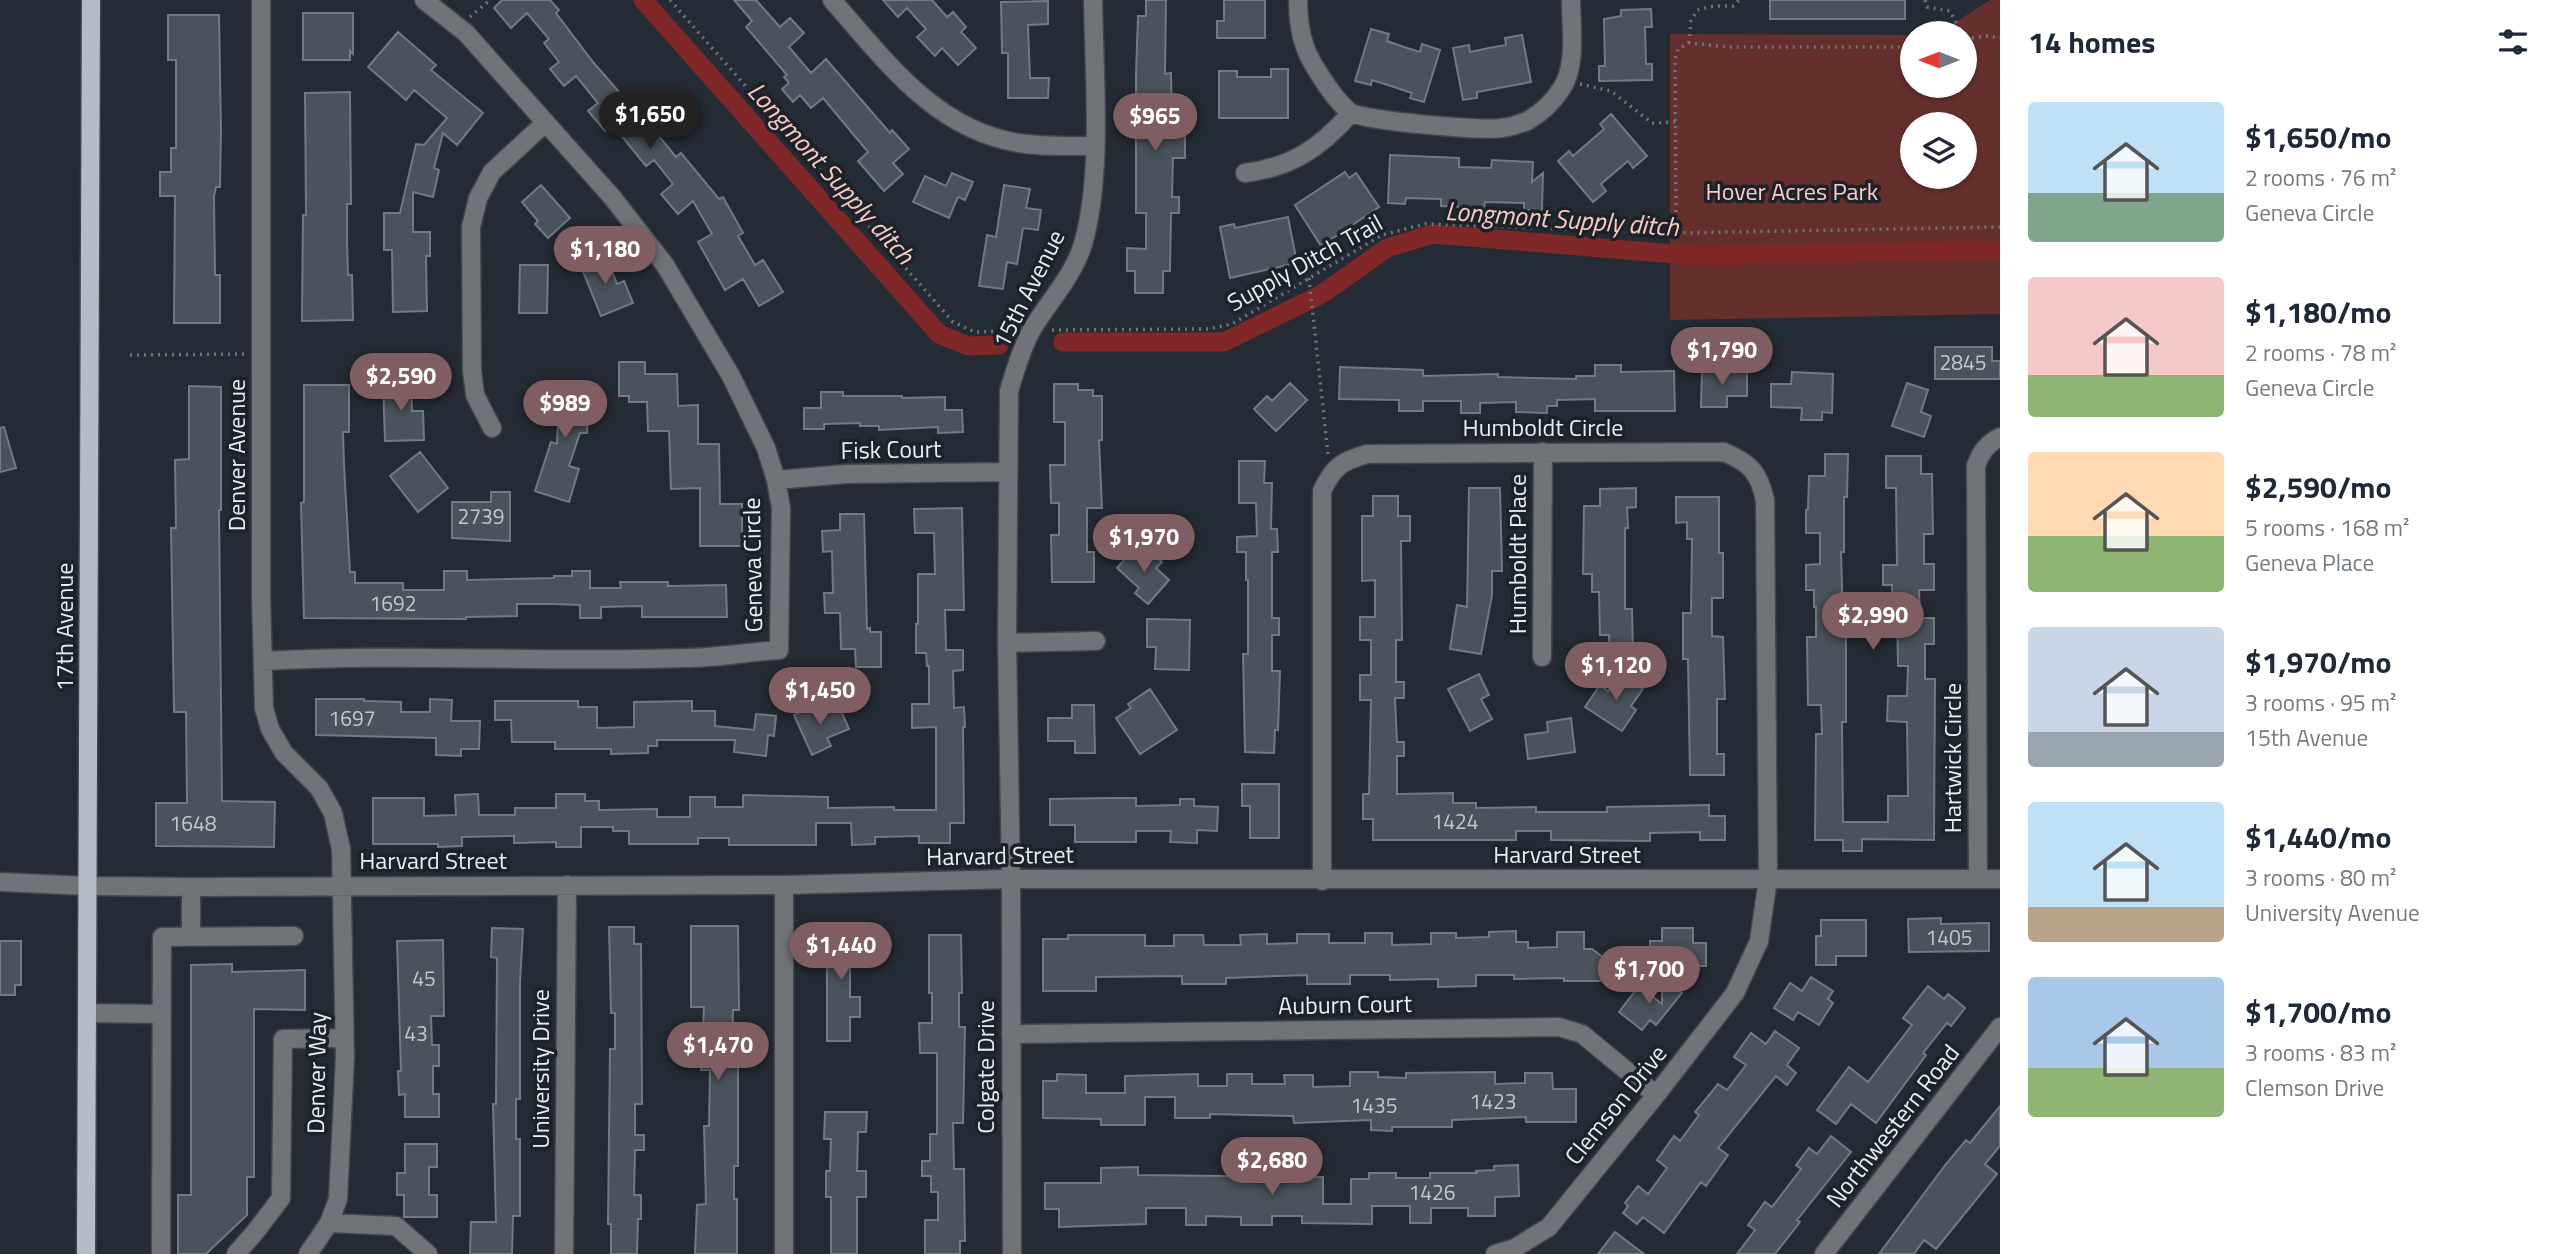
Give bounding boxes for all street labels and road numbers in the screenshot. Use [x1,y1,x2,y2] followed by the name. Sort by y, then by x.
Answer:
[1220,204,1389,320] street label: Supply Ditch Trail
[983,223,1073,354] street label: 15th Avenue
[218,379,254,531] street label: Denver Avenue
[1463,409,1623,445] street label: Humboldt Circle
[840,430,942,468] street label: Fisk Court
[1499,474,1535,634] street label: Humboldt Place
[733,497,771,633] street label: Geneva Circle
[46,563,82,691] street label: 17th Avenue
[1934,683,1970,833] street label: Hartwick Circle
[926,836,1075,874] street label: Harvard Street
[1493,836,1641,872] street label: Harvard Street
[359,842,507,878] street label: Harvard Street
[1278,985,1413,1023] street label: Auburn Court
[522,989,558,1149] street label: University Drive
[967,1000,1003,1134] street label: Colgate Drive
[297,1011,335,1134] street label: Denver Way
[1817,1036,1968,1215] street label: Northwestern Road
[1556,1037,1675,1172] street label: Clemson Drive

